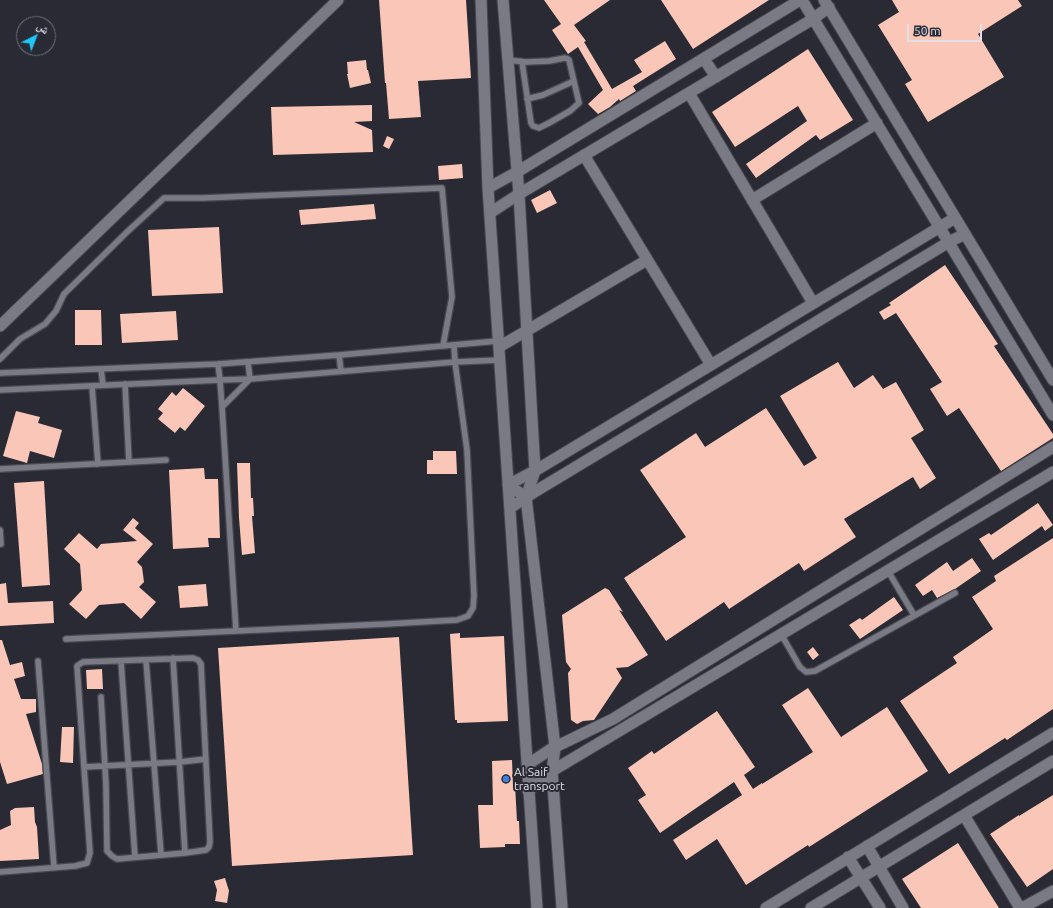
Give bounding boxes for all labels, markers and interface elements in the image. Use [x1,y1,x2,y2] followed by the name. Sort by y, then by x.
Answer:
[16,16,56,56] north arrow
[909,16,984,42] scale bar
[35,19,52,36] text: ش
[914,24,941,37] text: 50 m
[514,765,565,793] place label: Al Saif transport
[501,774,511,784] marker: Al Saif transport

